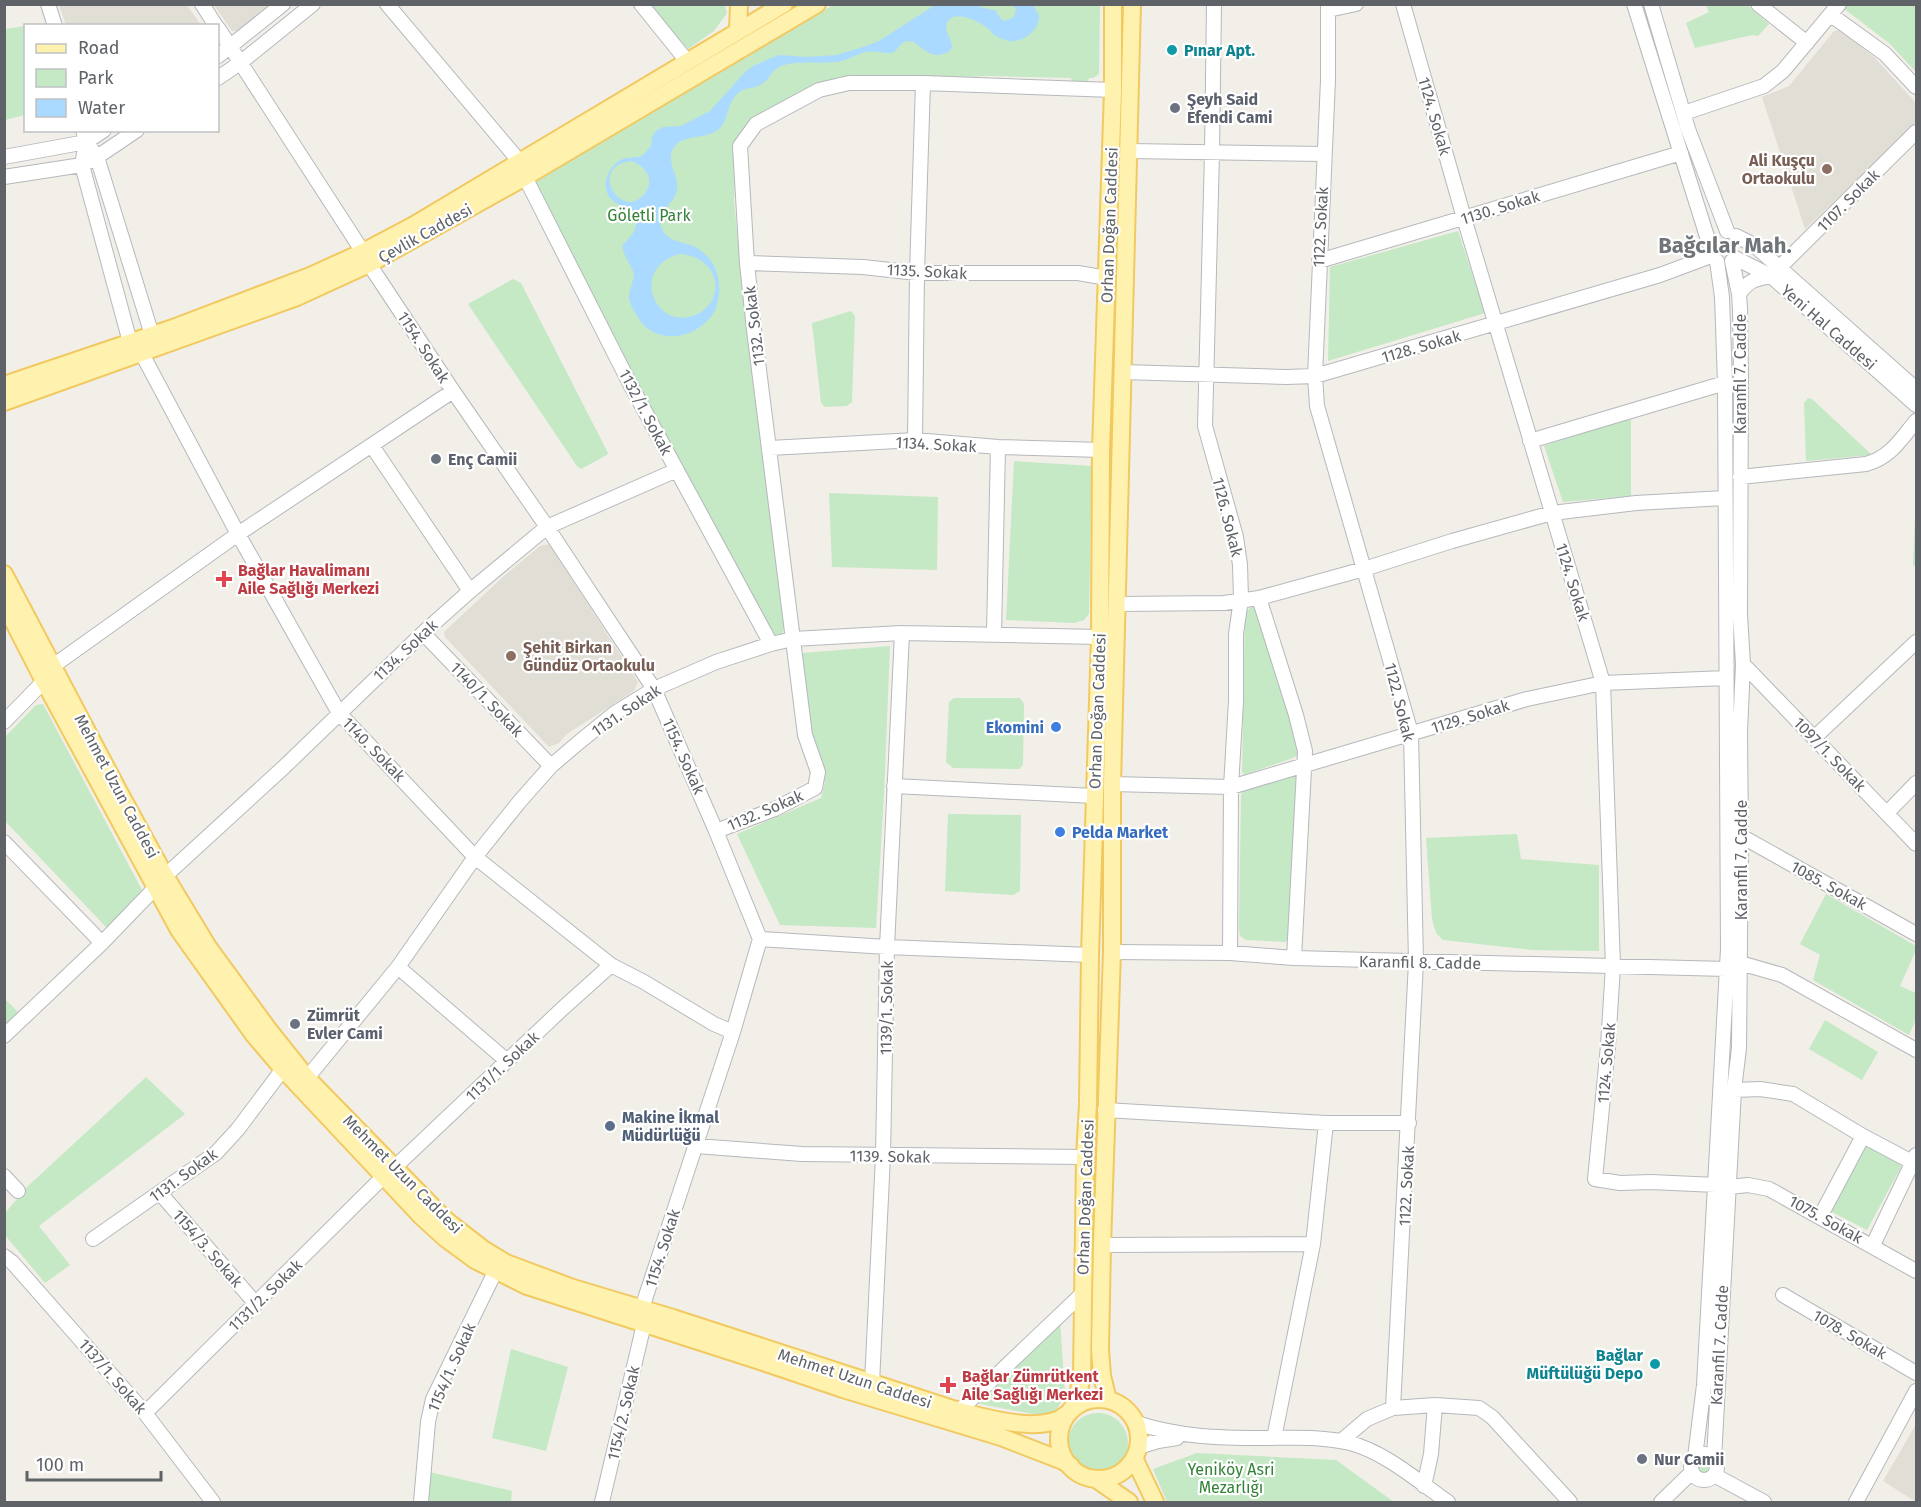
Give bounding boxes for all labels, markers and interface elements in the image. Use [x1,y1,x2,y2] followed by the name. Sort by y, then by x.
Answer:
[24,24,219,132] legend
[78,37,120,59] text: Road
[1184,41,1255,60] place label: Pınar Apt.
[1165,43,1179,57] marker: Pınar Apt.
[78,67,114,89] text: Park
[1414,75,1455,158] street label: 1124. Sokak
[1187,90,1272,127] place label: Şeyh Said Efendi Cami
[78,97,125,119] text: Water
[1168,101,1182,115] marker: Şeyh Said Efendi Cami
[1097,147,1122,303] street label: Orhan Doğan Caddesi
[1742,151,1815,188] place label: Ali Kuşçu Ortaokulu
[1820,162,1834,176] marker: Ali Kuşçu Ortaokulu
[1813,165,1884,235] street label: 1107. Sokak
[1309,186,1332,268] street label: 1122. Sokak
[1458,186,1543,228] street label: 1130. Sokak
[375,200,476,268] street label: Çevlik Caddesi
[607,206,691,225] park label: Göletli Park
[1658,232,1792,259] district label: Bağcılar Mah.
[886,260,969,283] street label: 1135. Sokak
[1777,281,1880,374] street label: Yeni Hal Caddesi
[740,284,769,367] street label: 1132. Sokak
[394,308,454,387] street label: 1154. Sokak
[1731,314,1750,434] street label: Karanfil 7. Cadde
[1379,326,1464,367] street label: 1128. Sokak
[615,366,677,459] street label: 1132/1. Sokak
[895,433,978,456] street label: 1134. Sokak
[448,450,517,470] place label: Enç Camii
[429,452,443,466] marker: Enç Camii
[1208,475,1247,560] street label: 1126. Sokak
[1552,541,1594,624] street label: 1124. Sokak
[237,561,379,598] place label: Bağlar Havalimanı Aile Sağlığı Merkezi
[215,570,233,588] marker: Bağlar Havalimanı Aile Sağlığı Merkezi
[369,615,442,685] street label: 1134. Sokak
[1085,633,1110,789] street label: Orhan Doğan Caddesi
[523,638,655,675] place label: Şehit Birkan Gündüz Ortaokulu
[504,649,518,663] marker: Şehit Birkan Gündüz Ortaokulu
[446,658,527,741] street label: 1140/1. Sokak
[1381,661,1419,744] street label: 1122. Sokak
[588,680,665,740] street label: 1131. Sokak
[1429,695,1512,737] street label: 1129. Sokak
[70,711,163,862] street label: Mehmet Uzun Caddesi
[338,713,410,786] street label: 1140. Sokak
[1790,713,1870,796] street label: 1097/1. Sokak
[658,715,709,798] street label: 1154. Sokak
[986,718,1044,737] place label: Ekomini
[1049,720,1063,734] marker: Ekomini
[724,786,807,835] street label: 1132. Sokak
[1732,800,1751,920] street label: Karanfil 7. Cadde
[1072,823,1169,842] place label: Pelda Market
[1053,825,1067,839] marker: Pelda Market
[1788,857,1871,914] street label: 1085. Sokak
[1359,952,1481,973] street label: Karanfil 8. Cadde
[876,960,897,1055] street label: 1139/1. Sokak
[307,1006,383,1043] place label: Zümrüt Evler Cami
[288,1017,302,1031] marker: Zümrüt Evler Cami
[1594,1021,1620,1104] street label: 1124. Sokak
[462,1027,544,1105] street label: 1131/1. Sokak
[622,1108,719,1145] place label: Makine İkmal Müdürlüğü
[339,1111,466,1238] street label: Mehmet Uzun Caddesi
[603,1119,617,1133] marker: Makine İkmal Müdürlüğü
[1073,1119,1098,1275] street label: Orhan Doğan Caddesi
[146,1144,222,1206] street label: 1131. Sokak
[1395,1145,1418,1227] street label: 1122. Sokak
[849,1146,931,1167] street label: 1139. Sokak
[1786,1191,1867,1248] street label: 1075. Sokak
[169,1206,247,1292] street label: 1154/3. Sokak
[641,1206,684,1290] street label: 1154. Sokak
[225,1255,307,1335] street label: 1131/2. Sokak
[1707,1284,1732,1406] street label: Karanfil 7. Cadde
[1809,1306,1891,1364] street label: 1078. Sokak
[423,1319,480,1415] street label: 1154/1. Sokak
[75,1335,151,1418] street label: 1137/1. Sokak
[776,1345,934,1412] street label: Mehmet Uzun Caddesi
[1527,1346,1644,1383] place label: Bağlar Müftülüğü Depo
[1648,1357,1662,1371] marker: Bağlar Müftülüğü Depo
[603,1363,644,1462] street label: 1154/2. Sokak
[961,1367,1103,1404] place label: Bağlar Zümrütkent Aile Sağlığı Merkezi
[939,1376,957,1394] marker: Bağlar Zümrütkent Aile Sağlığı Merkezi
[27,1444,160,1482] scale bar
[1654,1450,1724,1469] place label: Nur Camii
[1635,1452,1649,1466] marker: Nur Camii
[36,1454,84,1476] text: 100 m
[1187,1460,1275,1497] park label: Yeniköy Asri Mezarlığı

